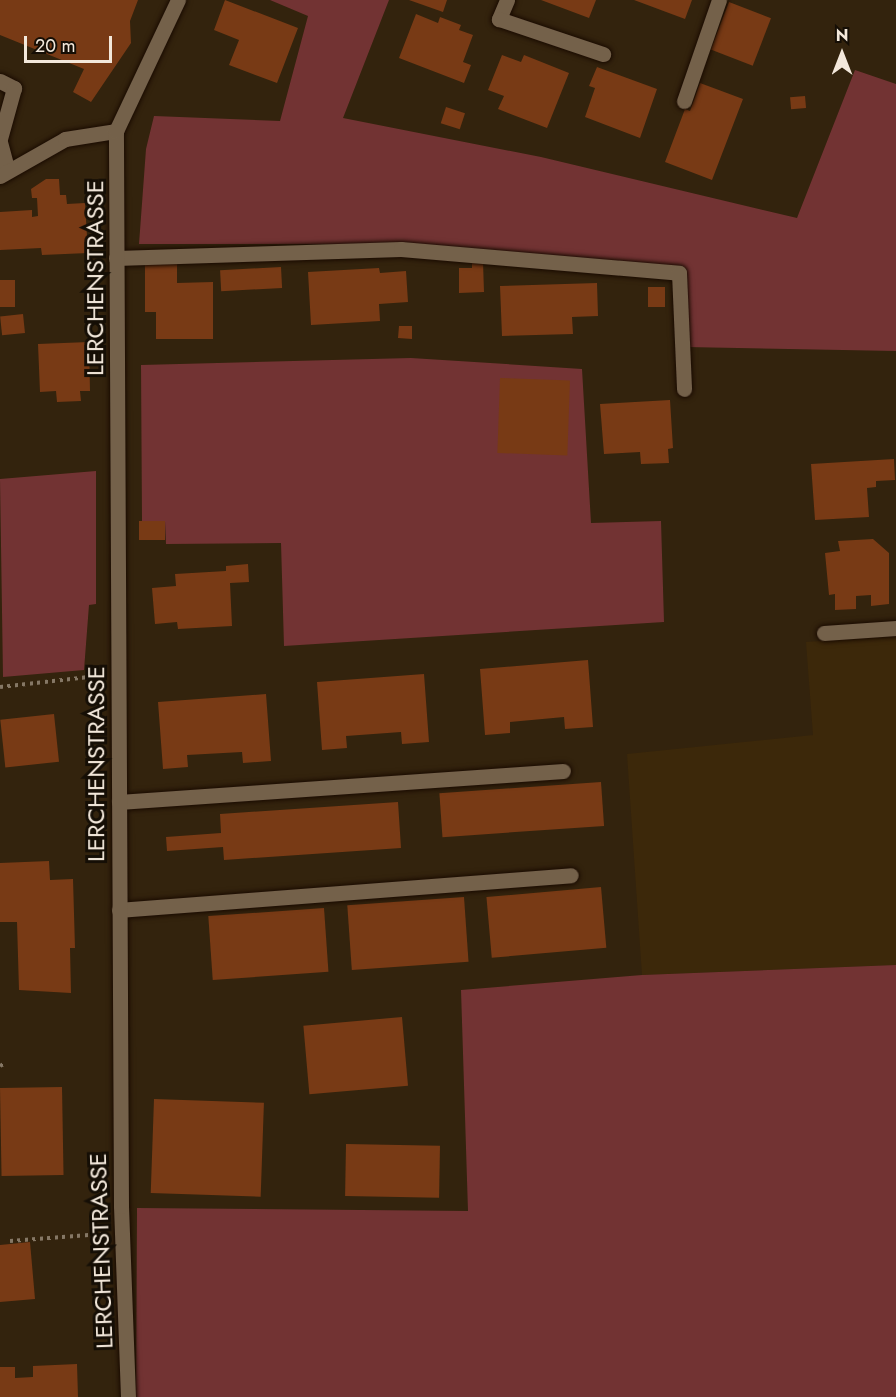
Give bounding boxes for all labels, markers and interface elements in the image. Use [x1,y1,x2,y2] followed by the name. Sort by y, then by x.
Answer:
[27,24,116,62] scale bar
[812,24,872,84] north arrow
[836,24,848,47] text: N
[35,33,75,59] text: 20 m
[81,180,109,376] street label: LERCHENSTRASSE
[82,666,110,862] street label: LERCHENSTRASSE
[83,1153,119,1349] street label: LERCHENSTRASSE

